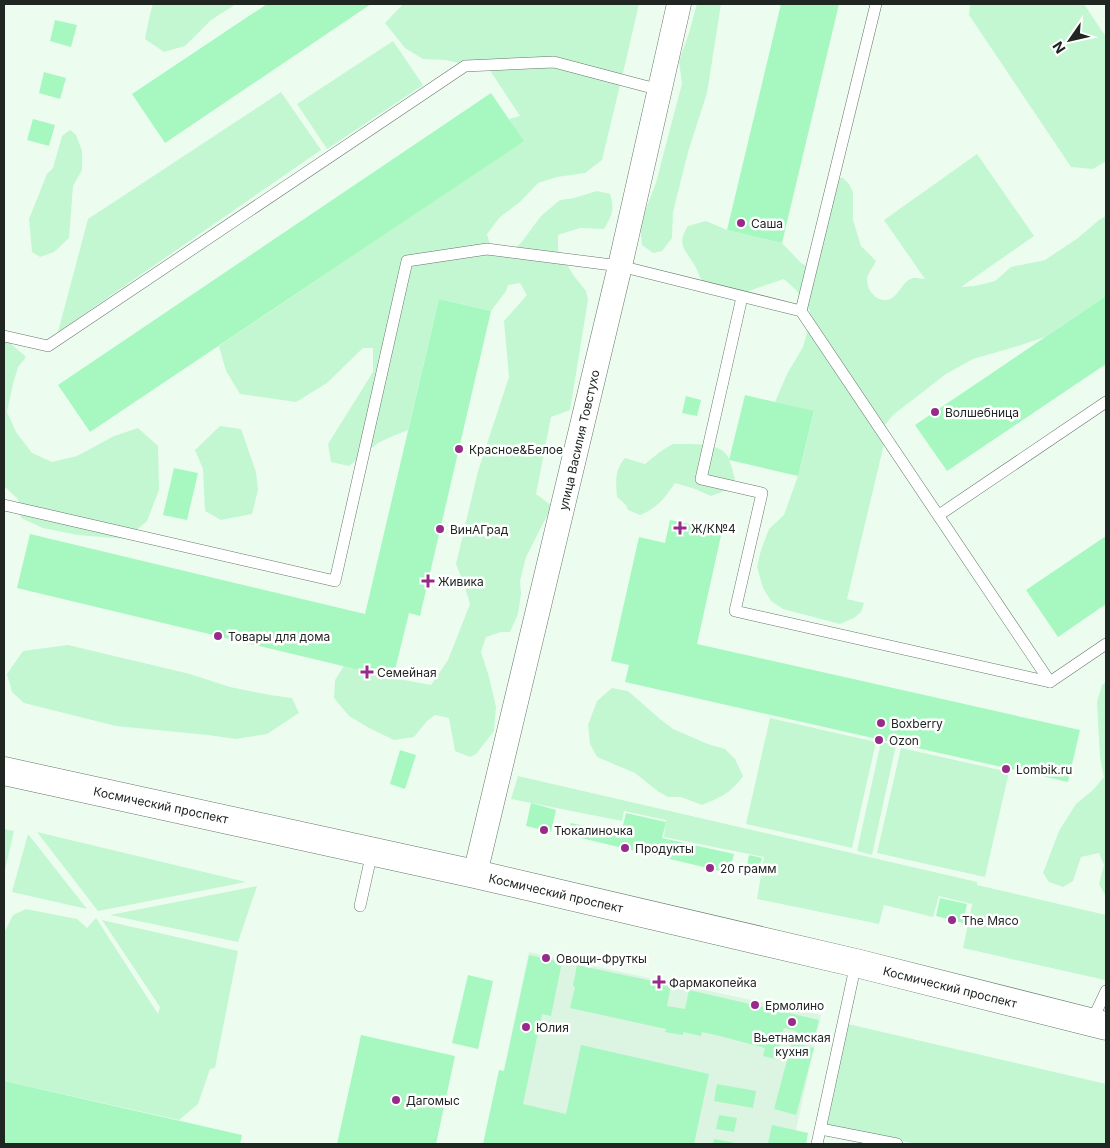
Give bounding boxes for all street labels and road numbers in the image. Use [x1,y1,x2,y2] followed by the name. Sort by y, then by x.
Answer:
[556,368,602,512] street label: улица Василия Товстухо
[92,783,230,827] street label: Космический проспект
[487,870,625,916] street label: Космический проспект
[882,963,1019,1011] street label: Космический проспект

